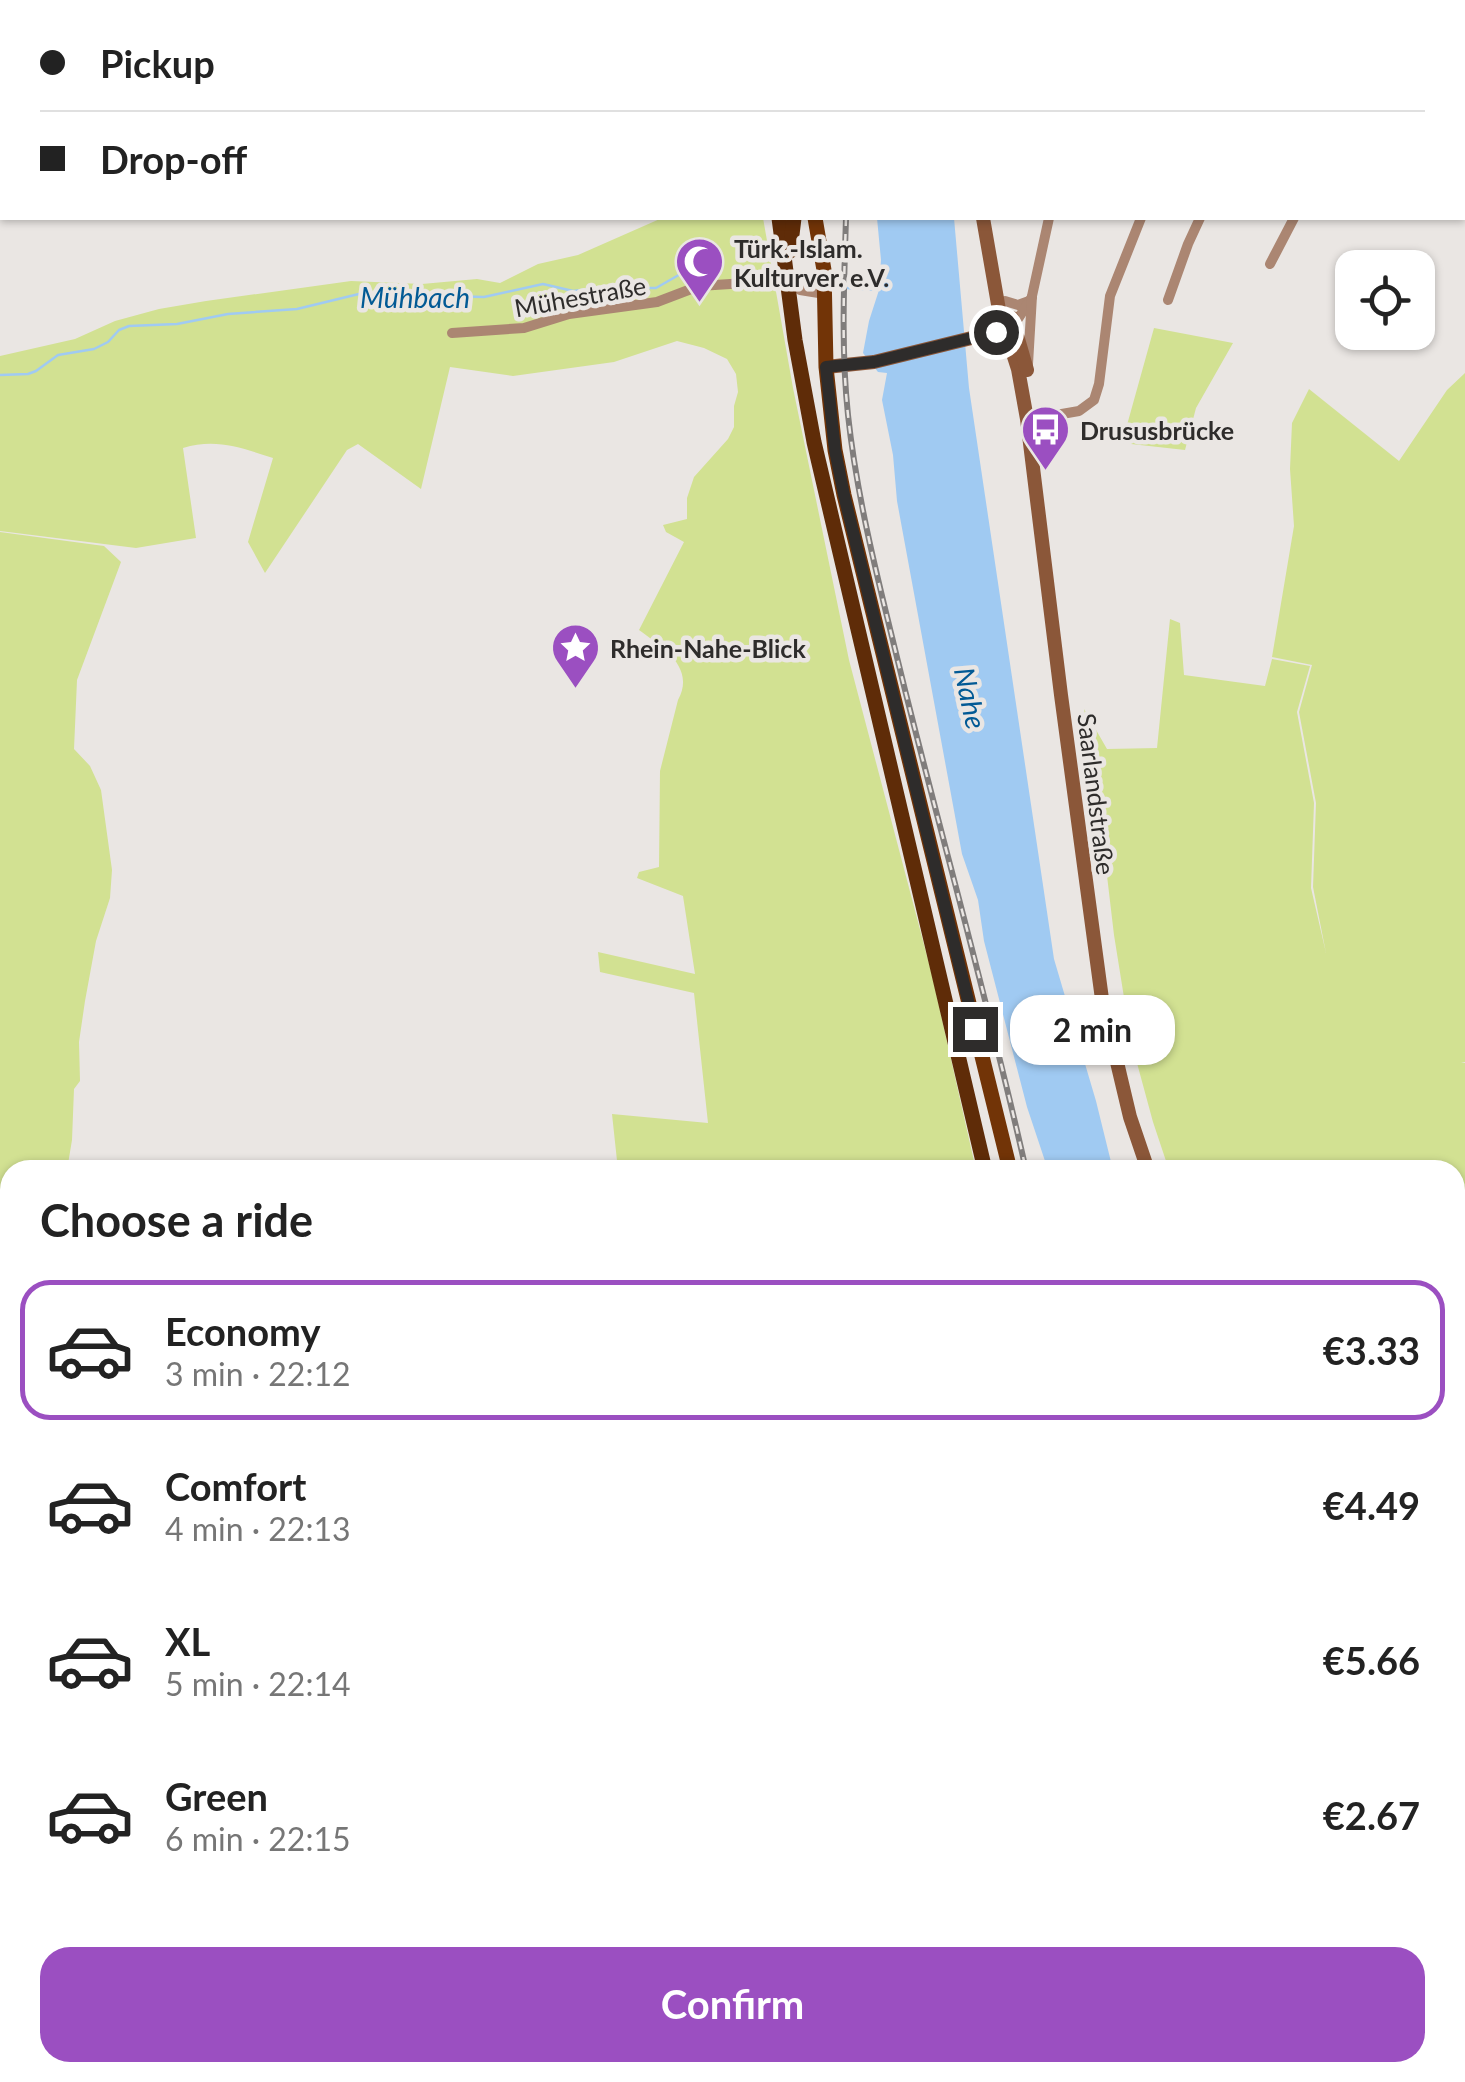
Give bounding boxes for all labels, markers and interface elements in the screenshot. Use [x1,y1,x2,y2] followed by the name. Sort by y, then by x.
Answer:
[100,40,215,86] text: Pickup
[100,136,247,182] text: Drop-off
[734,233,889,292] place label: Türk.-Islam. Kulturver. e.V.
[673,236,725,304] mosque icon: Türk.-Islam. Kulturver. e.V.
[1335,250,1435,350] map controls
[1335,250,1435,350] button: locate
[512,270,648,322] street label: Mühestraße
[360,280,470,314] water label: Mühbach
[974,310,1019,355] route start
[1019,404,1071,472] bus stop icon: Drususbrücke
[1080,415,1234,445] place label: Drususbrücke
[549,622,601,690] place icon: Rhein-Nahe-Blick
[610,633,806,663] place label: Rhein-Nahe-Blick
[948,664,994,732] water label: Nahe
[1072,712,1122,876] street label: Saarlandstraße
[1010,994,1175,1064] callout: 2 min
[953,1007,998,1052] route end
[1053,1010,1132,1049] text: 2 min
[40,1193,313,1247] text: Choose a ride
[45,1305,135,1395] icon: car
[165,1308,320,1354] text: Economy
[1323,1327,1420,1373] text: €3.33
[165,1354,351,1393] text: 3 min · 22:12
[45,1460,135,1550] icon: car
[165,1463,306,1509] text: Comfort
[1323,1482,1420,1528] text: €4.49
[165,1509,351,1548] text: 4 min · 22:13
[45,1615,135,1705] icon: car
[165,1618,210,1664] text: XL
[1323,1637,1420,1683] text: €5.66
[165,1664,351,1703] text: 5 min · 22:14
[45,1770,135,1860] icon: car
[165,1773,268,1819] text: Green
[1323,1792,1420,1838] text: €2.67
[165,1819,351,1858] text: 6 min · 22:15
[40,1947,1425,2062] button: Confirm

